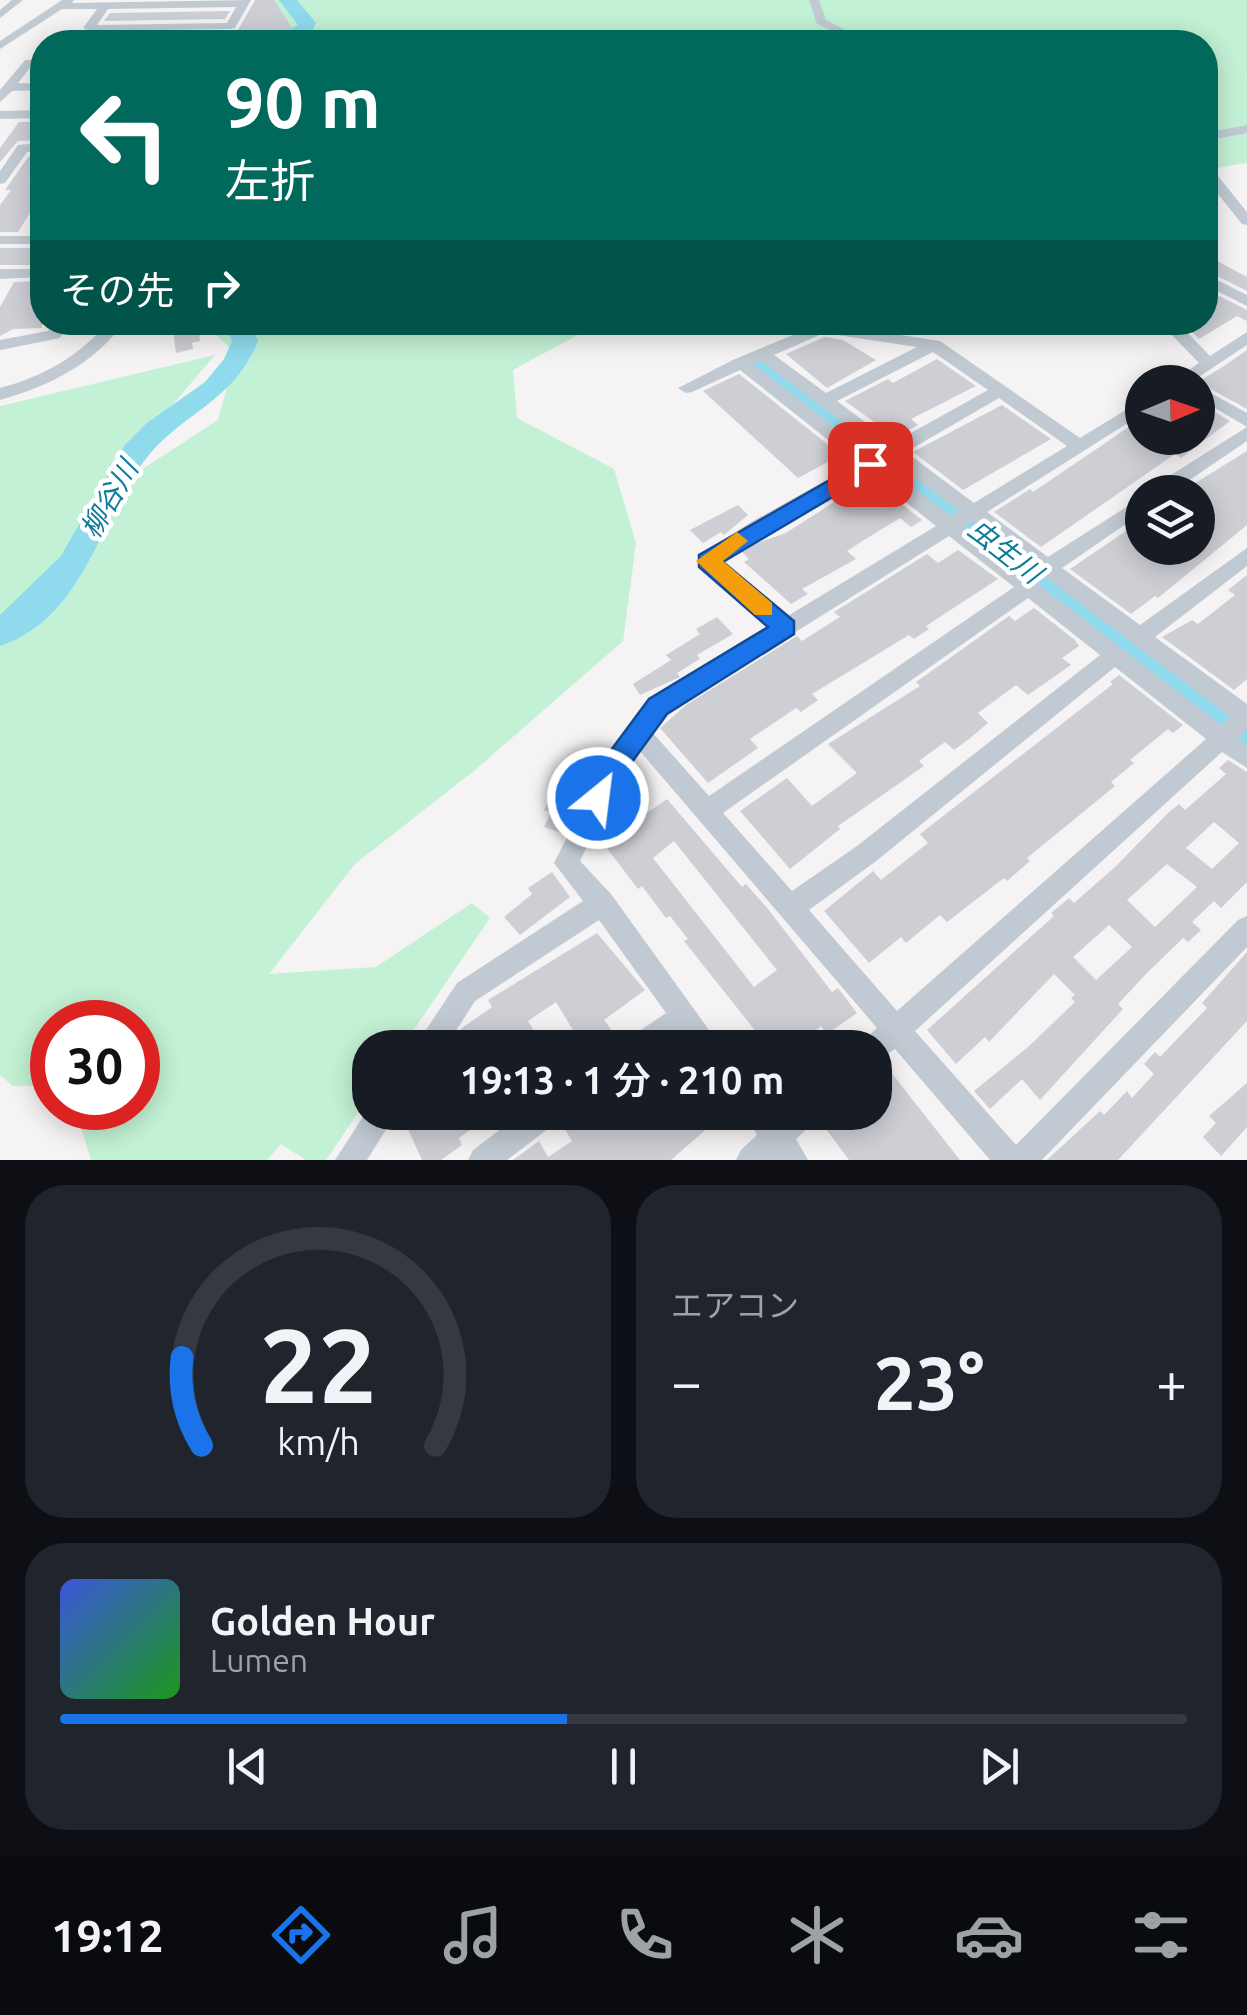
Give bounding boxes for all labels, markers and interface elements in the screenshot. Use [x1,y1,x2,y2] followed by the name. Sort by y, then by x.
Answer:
[225,63,381,141] text: 90 m
[60,70,190,200] icon: left
[225,155,315,206] text: 左折
[194,260,249,315] icon: right
[60,269,174,311] text: その先
[1125,365,1215,455] north arrow
[1125,365,1215,565] map controls
[828,422,913,507] pin
[843,437,898,492] icon: arrive
[74,452,144,543] water label: 柳谷川
[1125,475,1215,565] button: layers
[963,513,1050,591] water label: 虫生川
[546,746,650,850] position arrow
[30,1000,160,1130] speed limit sign: 30
[460,1059,784,1101] text: 19:13 · 1 分 · 210 m
[671,1287,799,1323] text: エアコン
[259,1306,377,1423] text: 22
[873,1340,985,1424] text: 23°
[671,1351,702,1412] text: −
[1156,1351,1187,1412] text: +
[277,1422,359,1462] text: km/h
[210,1600,435,1642] text: Golden Hour
[210,1642,308,1678] text: Lumen
[220,1739,275,1794] icon: previous
[596,1739,651,1794] icon: pause
[972,1739,1027,1794] icon: next
[266,1900,336,1970] icon: directions
[438,1900,508,1970] icon: music
[610,1900,680,1970] icon: phone
[782,1900,852,1970] icon: climate
[954,1900,1024,1970] icon: car
[1126,1900,1196,1970] icon: filters
[51,1910,164,1961] text: 19:12

